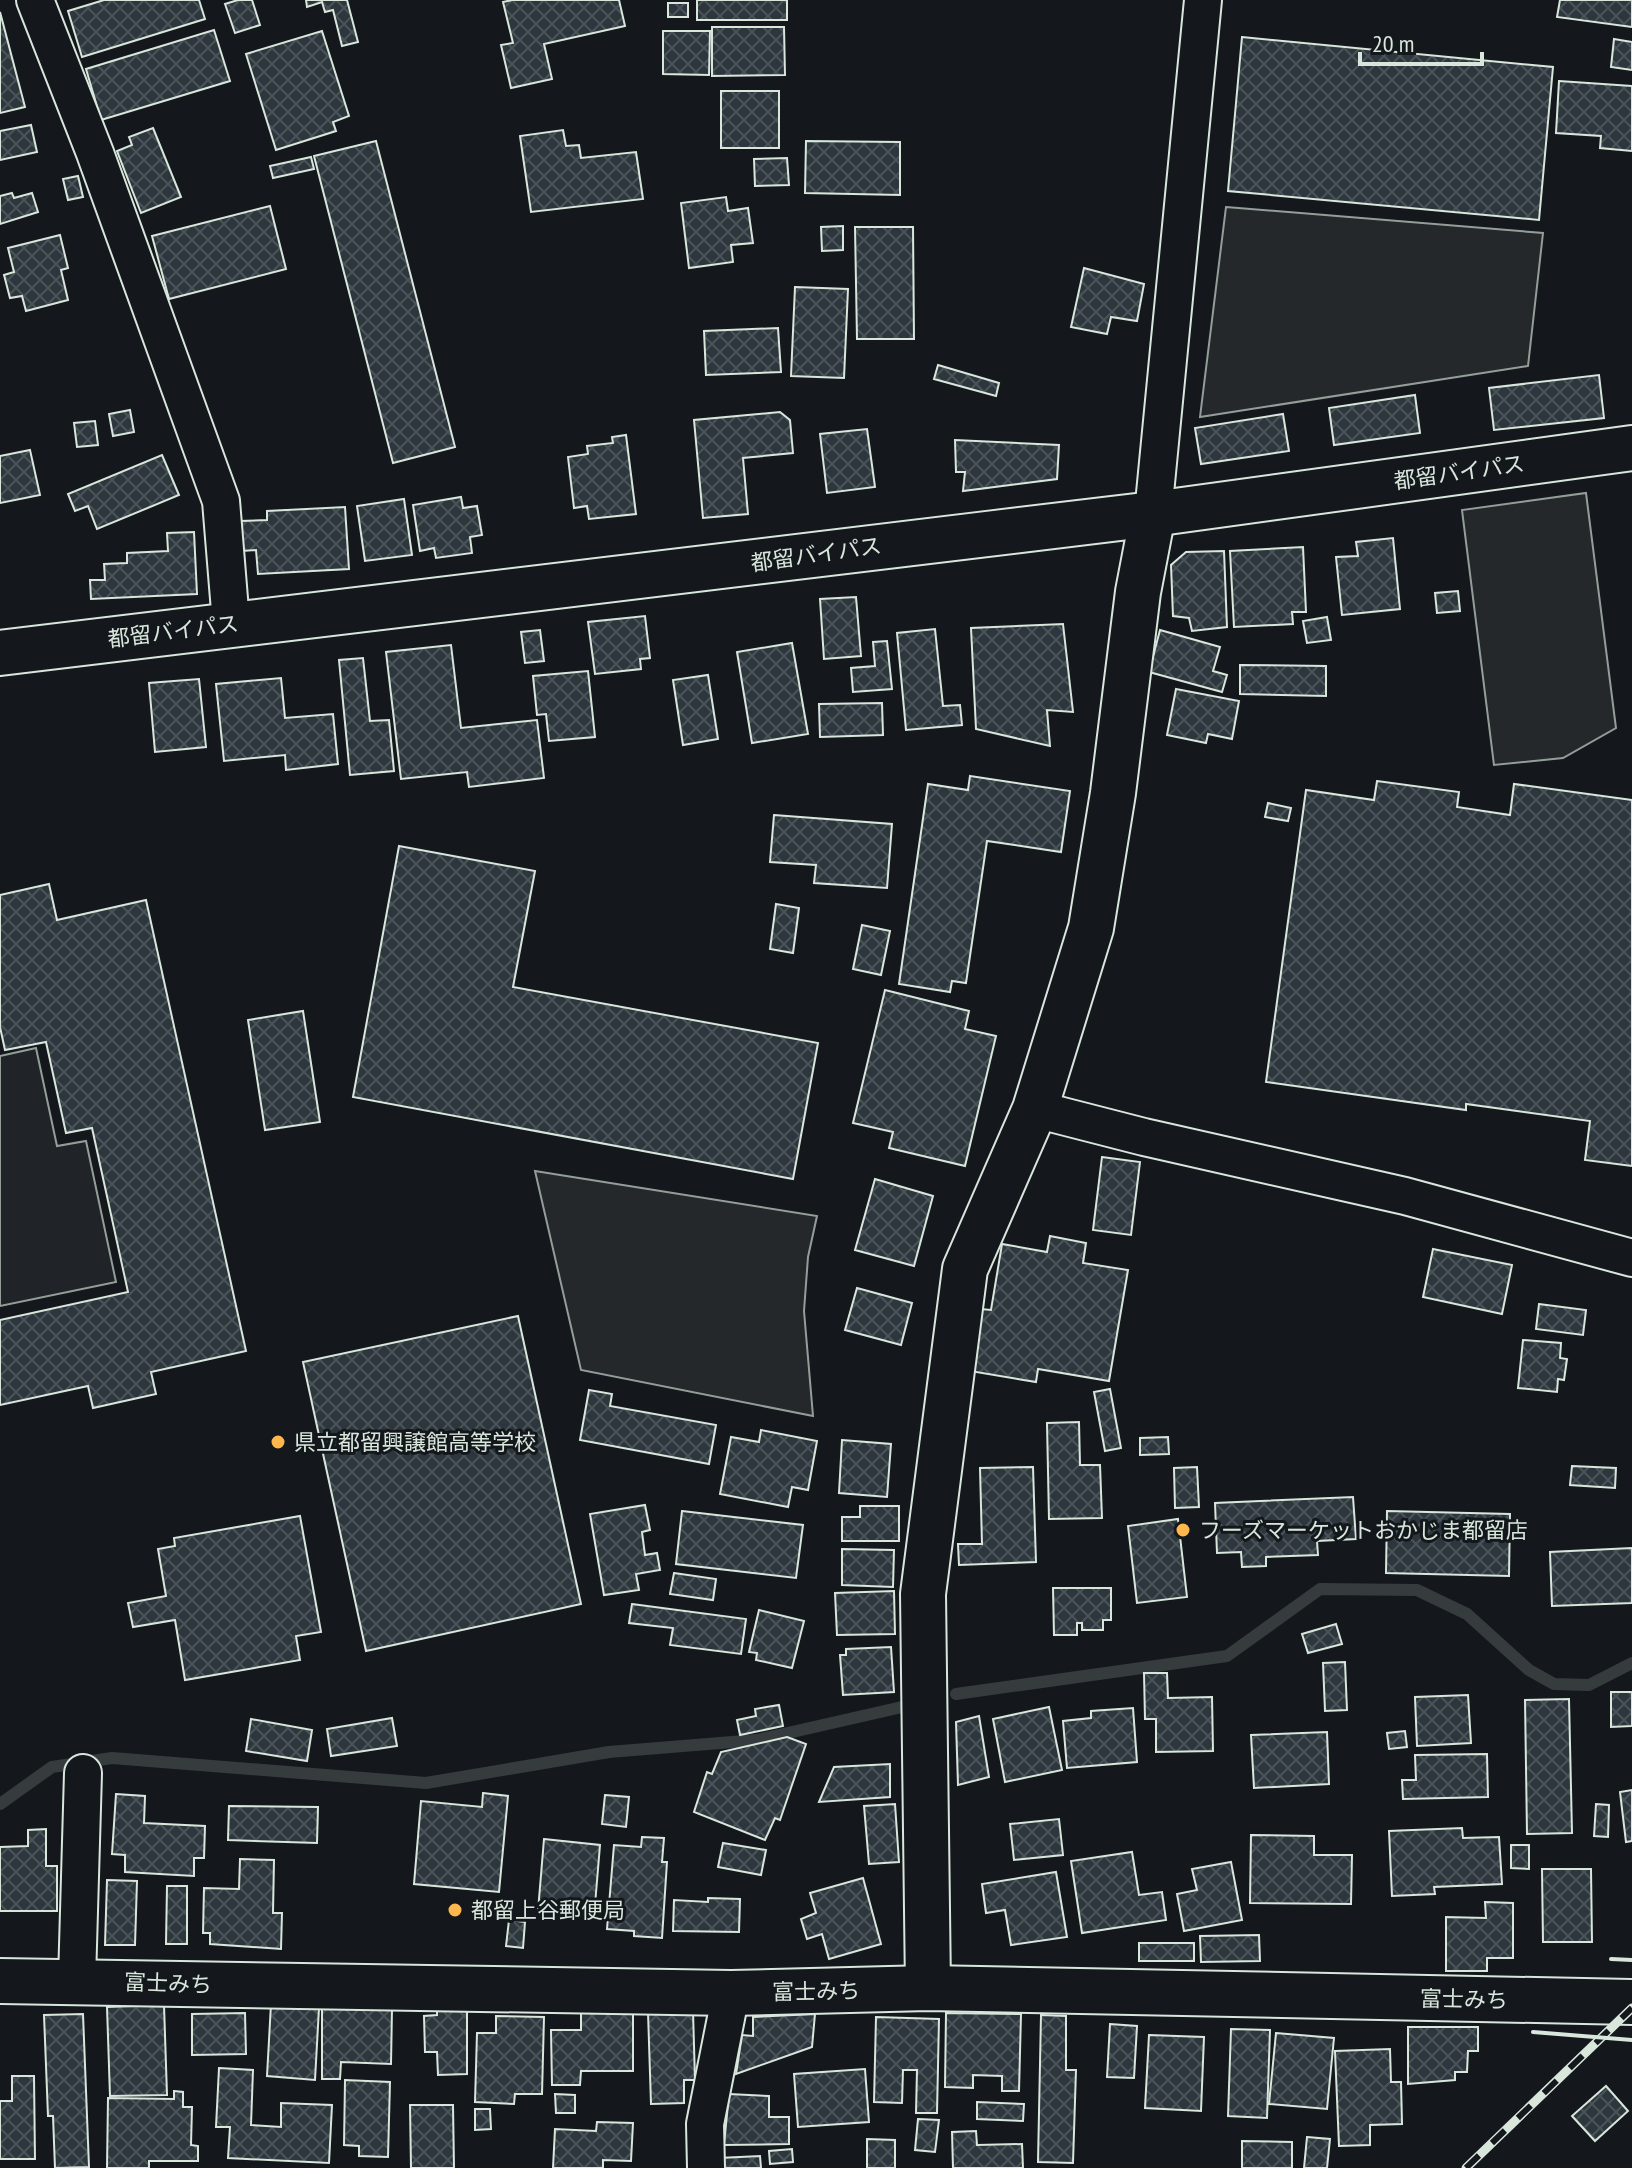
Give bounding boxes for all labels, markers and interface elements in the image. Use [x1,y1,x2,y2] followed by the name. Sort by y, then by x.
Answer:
[1360,16,1482,66] scale bar
[1372,28,1414,59] text: 20 m
[1392,449,1526,495] street label: 都留バイパス
[749,531,883,577] street label: 都留バイパス
[106,609,240,653] street label: 都留バイパス
[294,1428,536,1456] place label: 県立都留興譲館高等学校
[269,1433,287,1451] marker: 県立都留興譲館高等学校
[1199,1516,1528,1544] place label: フーズマーケットおかじま都留店
[1174,1521,1192,1539] marker: フーズマーケットおかじま都留店
[471,1896,625,1924] place label: 都留上谷郵便局
[446,1901,464,1919] marker: 都留上谷郵便局
[124,1967,212,1999] street label: 富士みち
[772,1976,860,2006] street label: 富士みち
[1420,1984,1508,2014] street label: 富士みち

